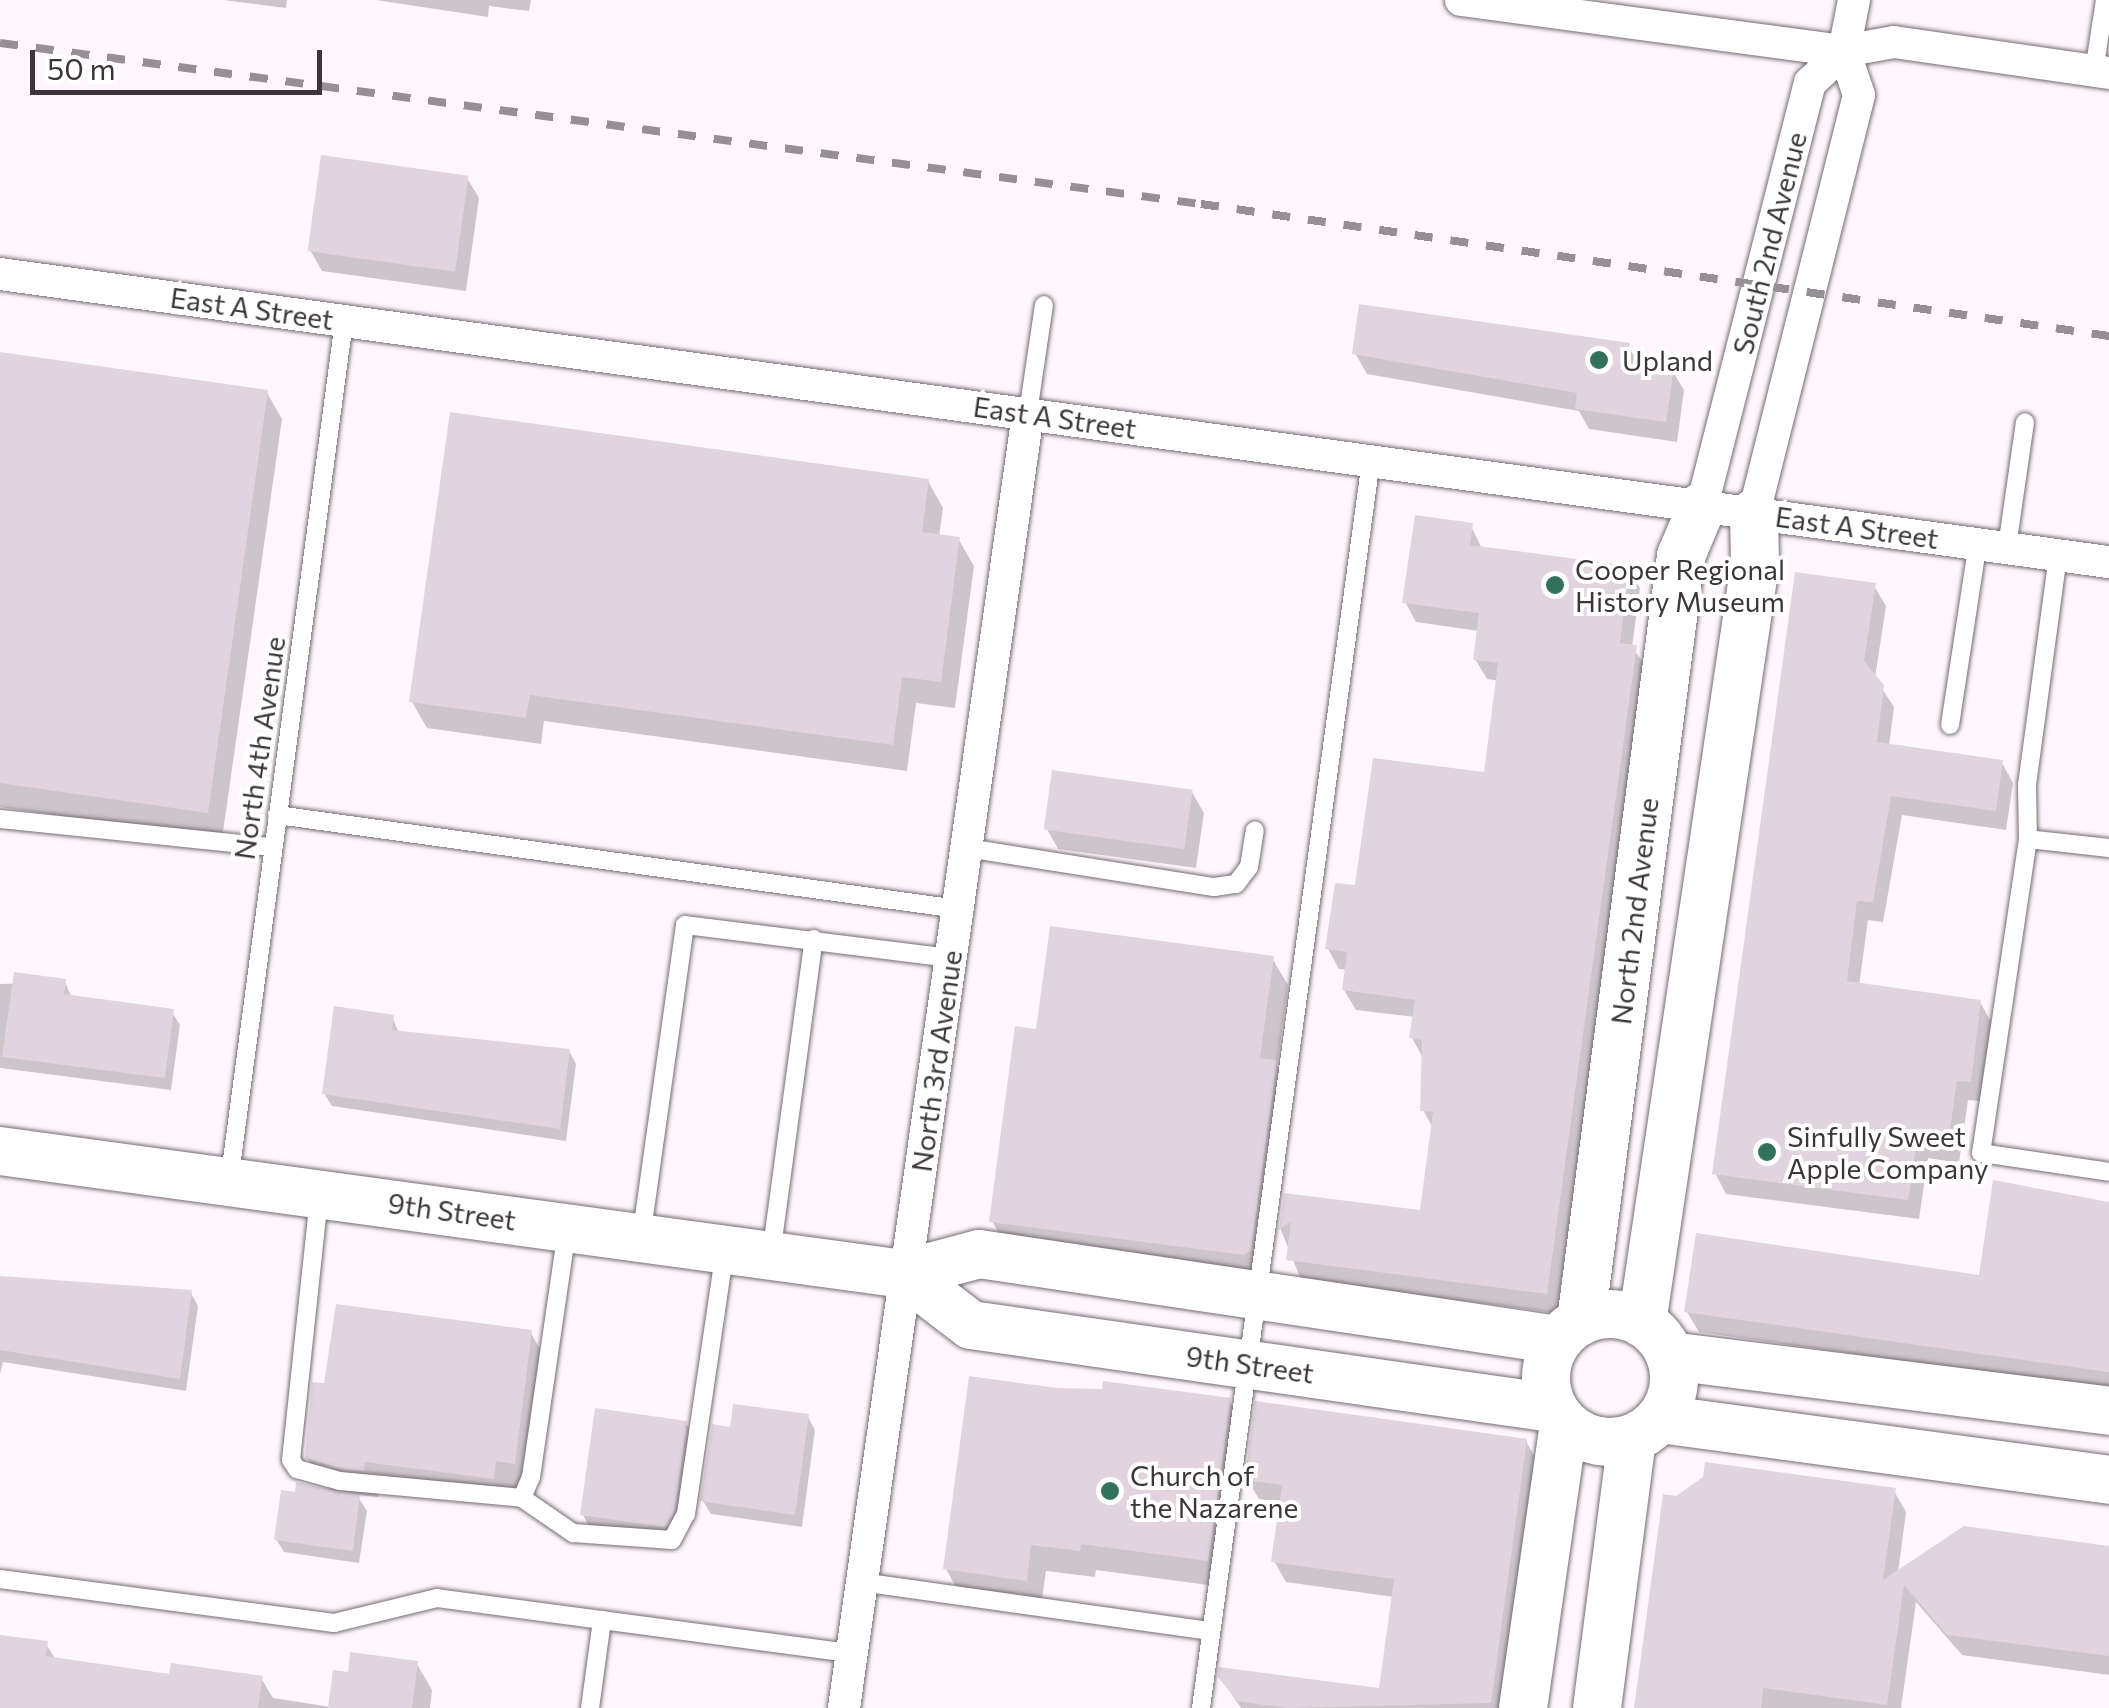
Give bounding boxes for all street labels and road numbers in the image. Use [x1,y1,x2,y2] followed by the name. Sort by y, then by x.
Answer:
[1725,128,1813,358] street label: South 2nd Avenue
[168,280,336,336] street label: East A Street
[971,389,1139,445] street label: East A Street
[1773,499,1941,555] street label: East A Street
[227,634,291,862] street label: North 4th Avenue
[1603,796,1665,1026] street label: North 2nd Avenue
[904,948,968,1174] street label: North 3rd Avenue
[386,1185,518,1237] street label: 9th Street
[1184,1338,1316,1390] street label: 9th Street

